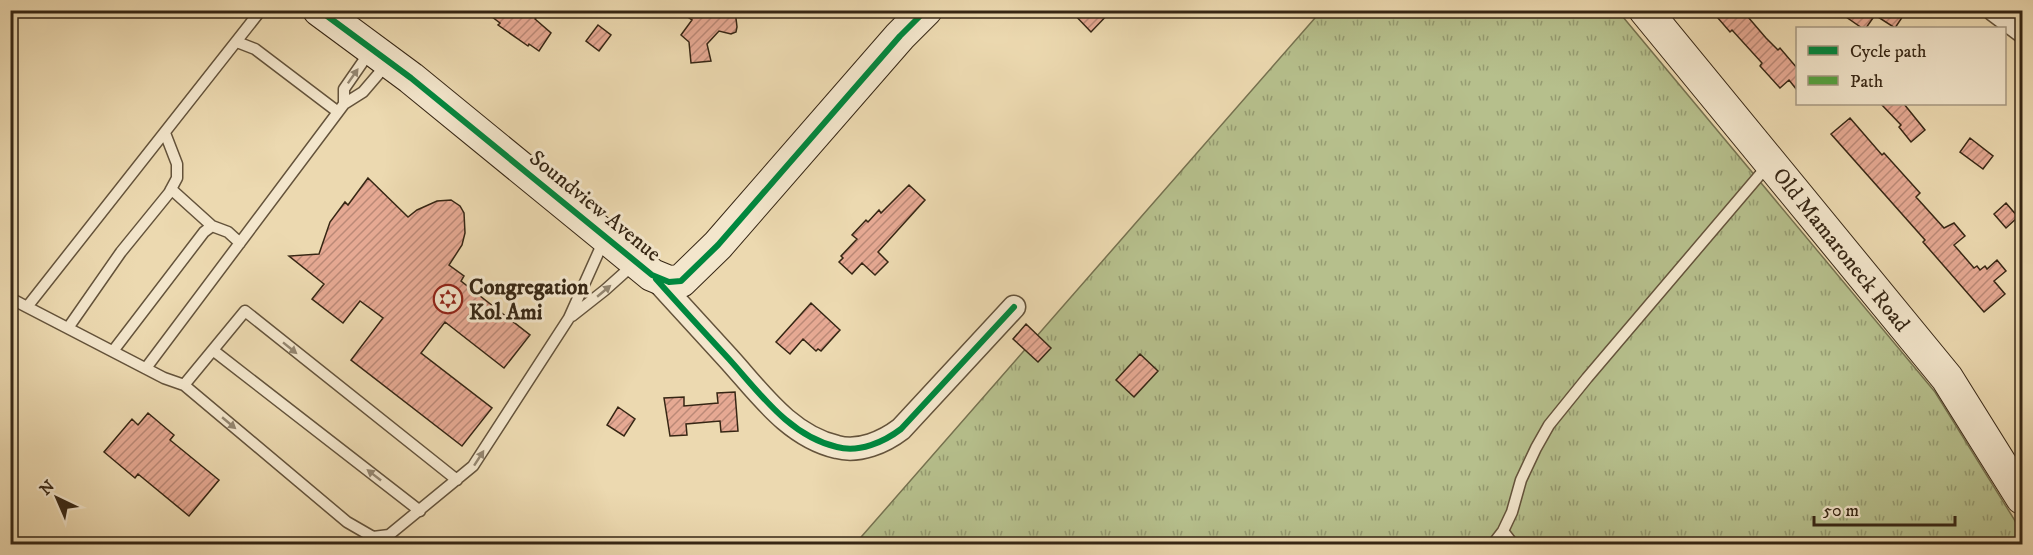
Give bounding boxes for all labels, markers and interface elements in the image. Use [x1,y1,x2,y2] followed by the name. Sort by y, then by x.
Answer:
[1796,27,2006,105] legend
[1850,41,1927,63] text: Cycle path
[348,67,359,84] one-way arrow
[1850,71,1884,93] text: Path
[524,145,666,268] street label: Soundview Avenue
[1766,163,1915,337] street label: Old Mamaroneck Road
[469,274,589,326] place label: Congregation Kol Ami
[432,283,464,315] synagogue icon: Congregation Kol Ami
[596,285,611,298] one-way arrow
[283,341,298,353] one-way arrow
[221,416,236,429] one-way arrow
[473,450,484,466] one-way arrow
[27,468,87,528] north arrow
[366,469,381,481] one-way arrow
[36,476,59,500] text: N
[1814,489,1955,527] scale bar
[1823,500,1859,522] text: 50 m

